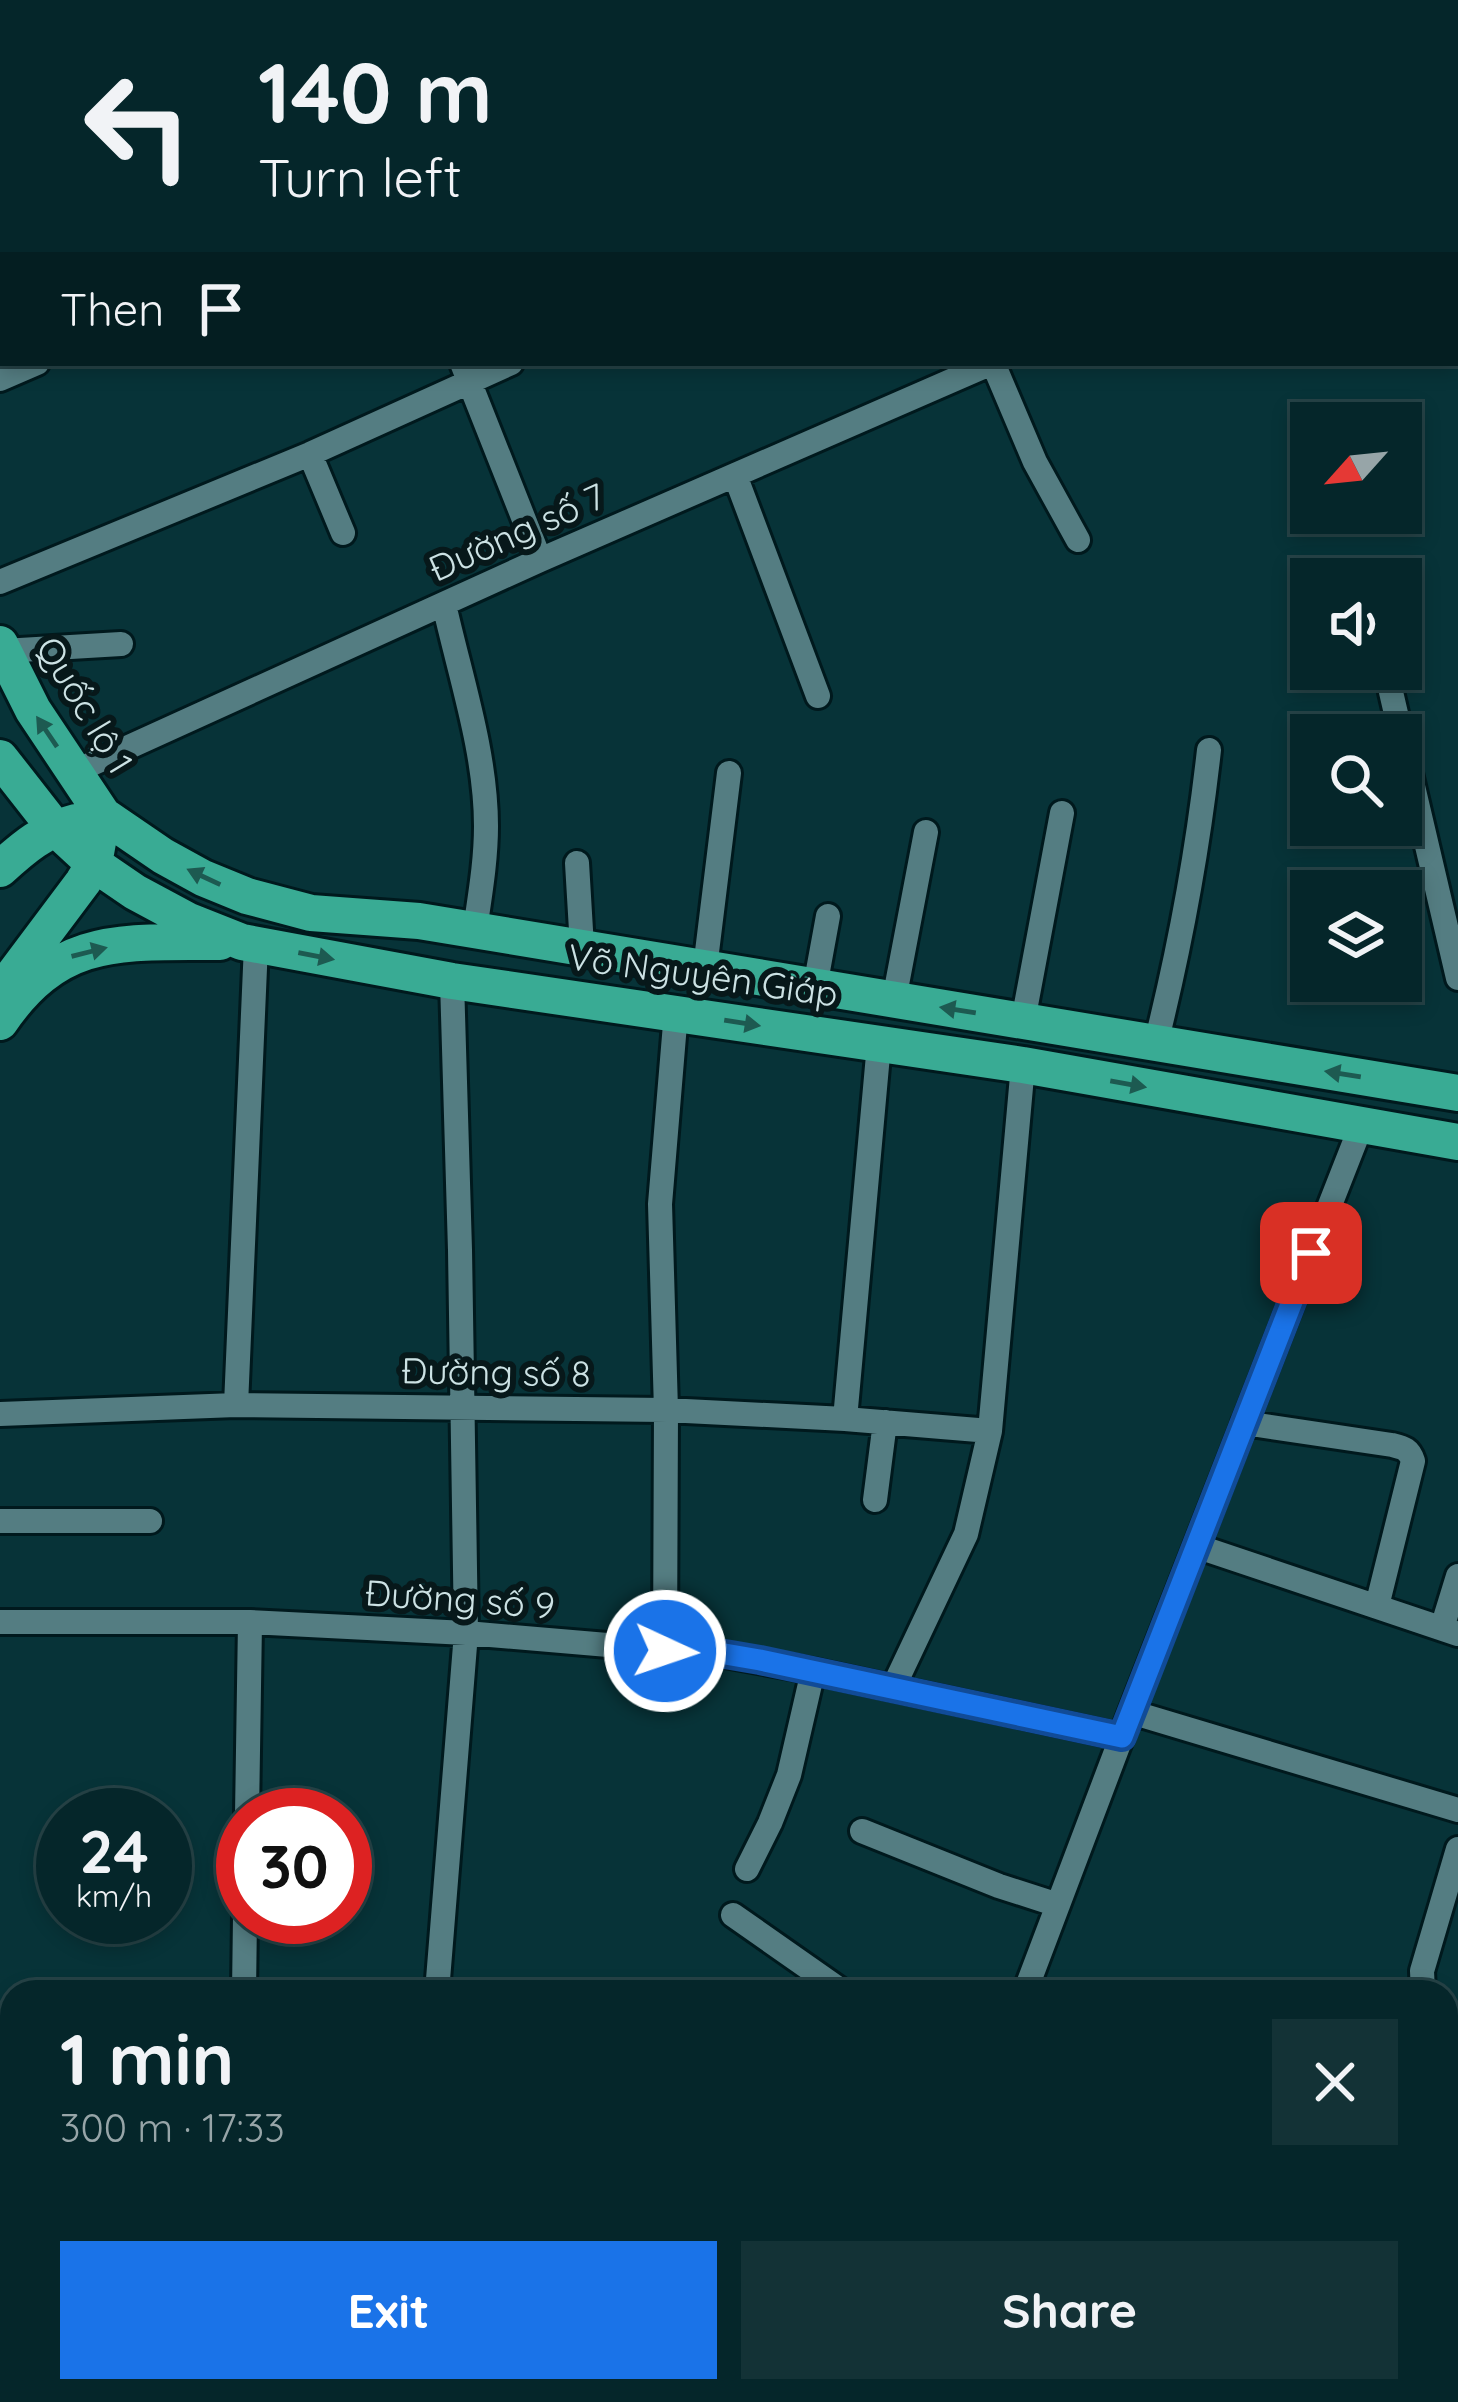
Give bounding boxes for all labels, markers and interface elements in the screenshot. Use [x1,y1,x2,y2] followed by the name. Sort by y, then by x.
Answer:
[258,39,493,144] text: 140 m
[60,48,216,204] icon: left
[258,143,462,211] text: Turn left
[188,276,254,342] icon: arrive
[60,281,164,337] text: Then
[1290,402,1422,534] north arrow
[1290,402,1422,1002] map controls
[422,473,612,590] street label: Đường số 7
[1290,558,1422,690] button: sound
[27,628,144,781] street label: Quốc lộ 1
[1290,714,1422,846] button: search
[36,715,59,748] one-way arrow
[186,867,221,887] one-way arrow
[1290,870,1422,1002] button: layers
[565,933,841,1016] street label: Võ Nguyên Giáp
[71,941,108,960] one-way arrow
[297,947,335,966] one-way arrow
[939,1001,976,1020] one-way arrow
[724,1014,762,1033] one-way arrow
[1323,1065,1361,1083] one-way arrow
[1109,1076,1147,1094] one-way arrow
[1260,1202,1362,1304] pin
[1278,1220,1344,1286] icon: arrive
[401,1347,591,1396] street label: Đường số 8
[364,1569,556,1628] street label: Đường số 9
[602,1588,728,1714] position arrow
[216,1788,372,1944] speed limit sign: 30
[79,1813,149,1888] text: 24
[76,1877,152,1915] text: km/h
[60,2013,234,2103] text: 1 min
[1272,2019,1398,2145] button: close
[60,2103,285,2152] text: 300 m · 17:33
[60,2241,717,2379] button: Exit
[741,2241,1398,2379] button: Share

